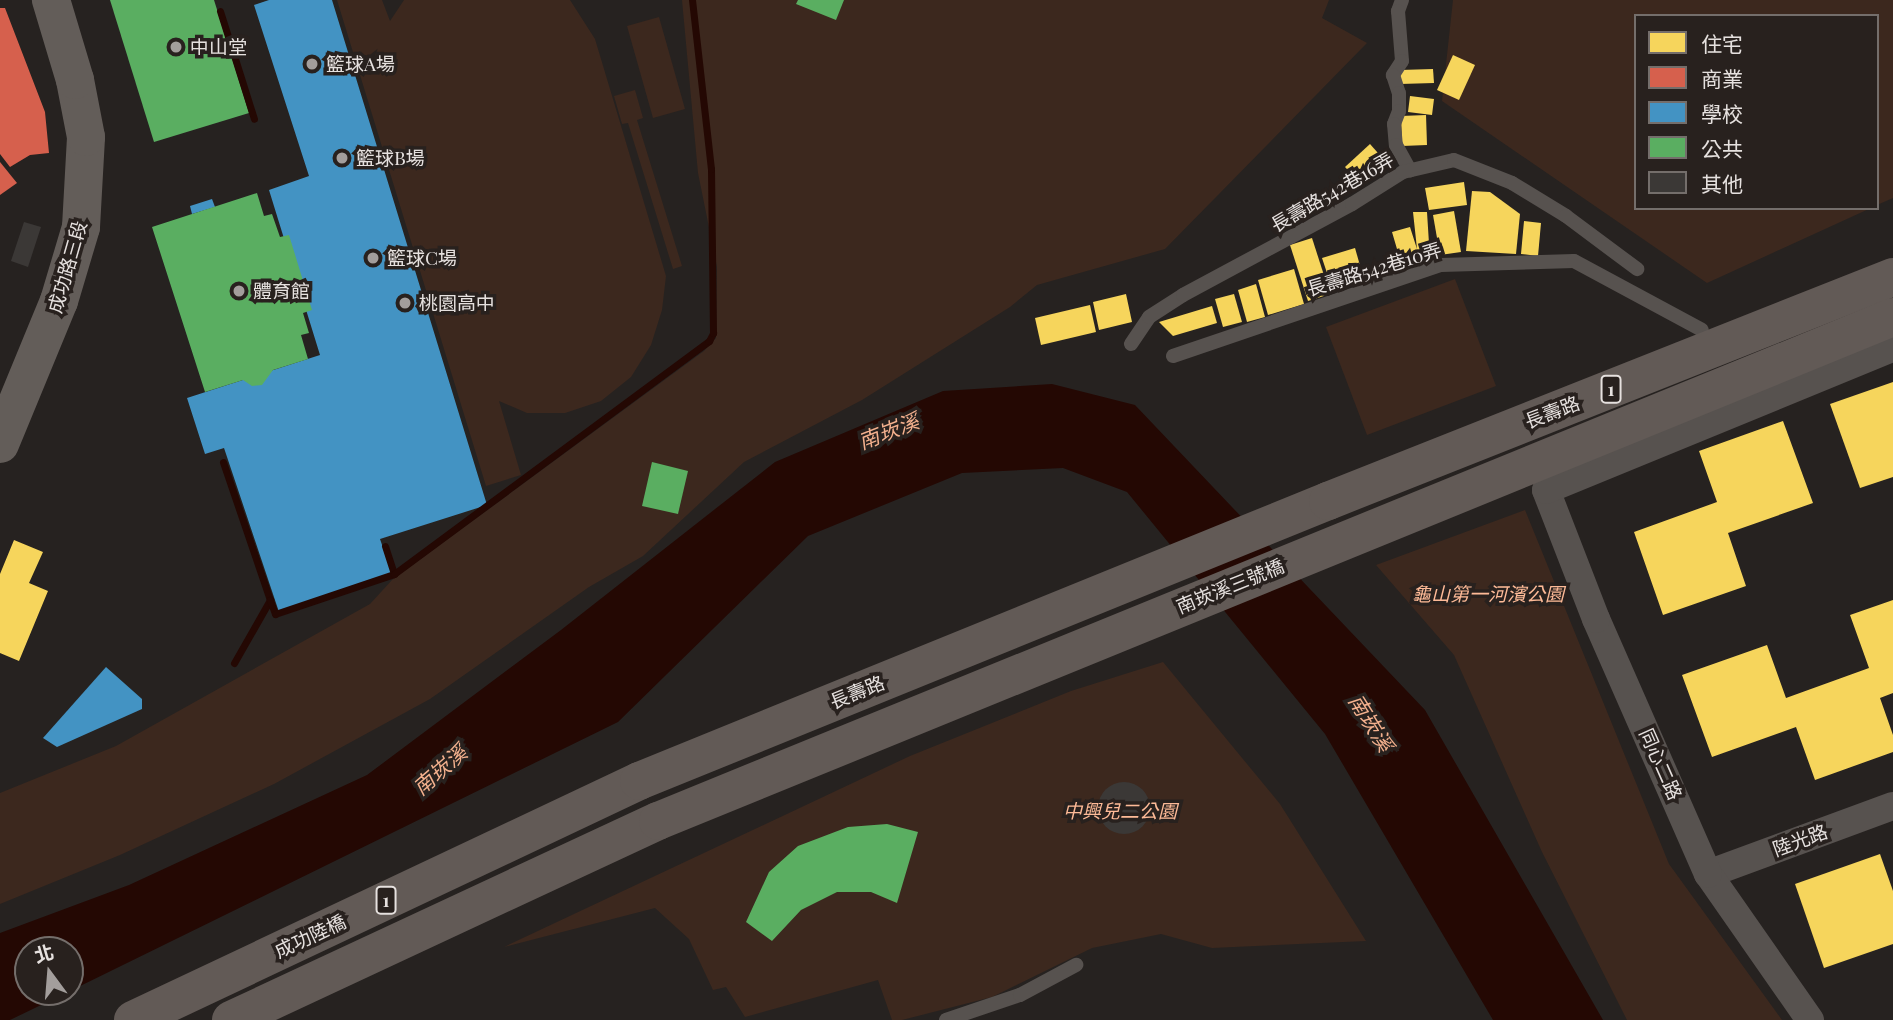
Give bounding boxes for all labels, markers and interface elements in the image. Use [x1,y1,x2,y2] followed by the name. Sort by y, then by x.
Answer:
[1634,14,1879,210] legend
[1701,29,1743,57] text: 住宅
[190,36,247,58] place label: 中山堂
[168,39,184,55] marker: 中山堂
[326,53,395,75] place label: 籃球A場
[304,56,320,72] marker: 籃球A場
[1701,64,1743,92] text: 商業
[1701,99,1743,127] text: 學校
[1701,134,1743,162] text: 公共
[356,147,425,169] place label: 籃球B場
[1266,148,1398,236] street label: 長壽路542巷16弄
[334,150,350,166] marker: 籃球B場
[1701,169,1743,197] text: 其他
[43,218,91,316] street label: 成功路三段
[1304,238,1444,300] street label: 長壽路542巷10弄
[387,247,457,269] place label: 籃球C場
[365,250,381,266] marker: 籃球C場
[253,280,310,302] place label: 體育館
[231,283,247,299] marker: 體育館
[419,292,495,314] place label: 桃園高中
[397,295,413,311] marker: 桃園高中
[1600,374,1622,404] road number: 1
[1521,391,1583,433] street label: 長壽路
[854,407,922,453] water label: 南崁溪
[1173,554,1287,618] street label: 南崁溪三號橋
[1412,583,1564,605] park label: 龜山第一河濱公園
[826,671,888,713] street label: 長壽路
[1345,689,1399,755] water label: 南崁溪
[1635,725,1687,803] street label: 同心二路
[407,739,471,799] water label: 南崁溪
[1063,800,1177,822] park label: 中興兒二公園
[1769,820,1831,860] street label: 陸光路
[376,886,396,915] road number: 1
[271,910,349,962] street label: 成功陸橋
[14,936,84,1006] north arrow
[31,938,56,968] text: 北

